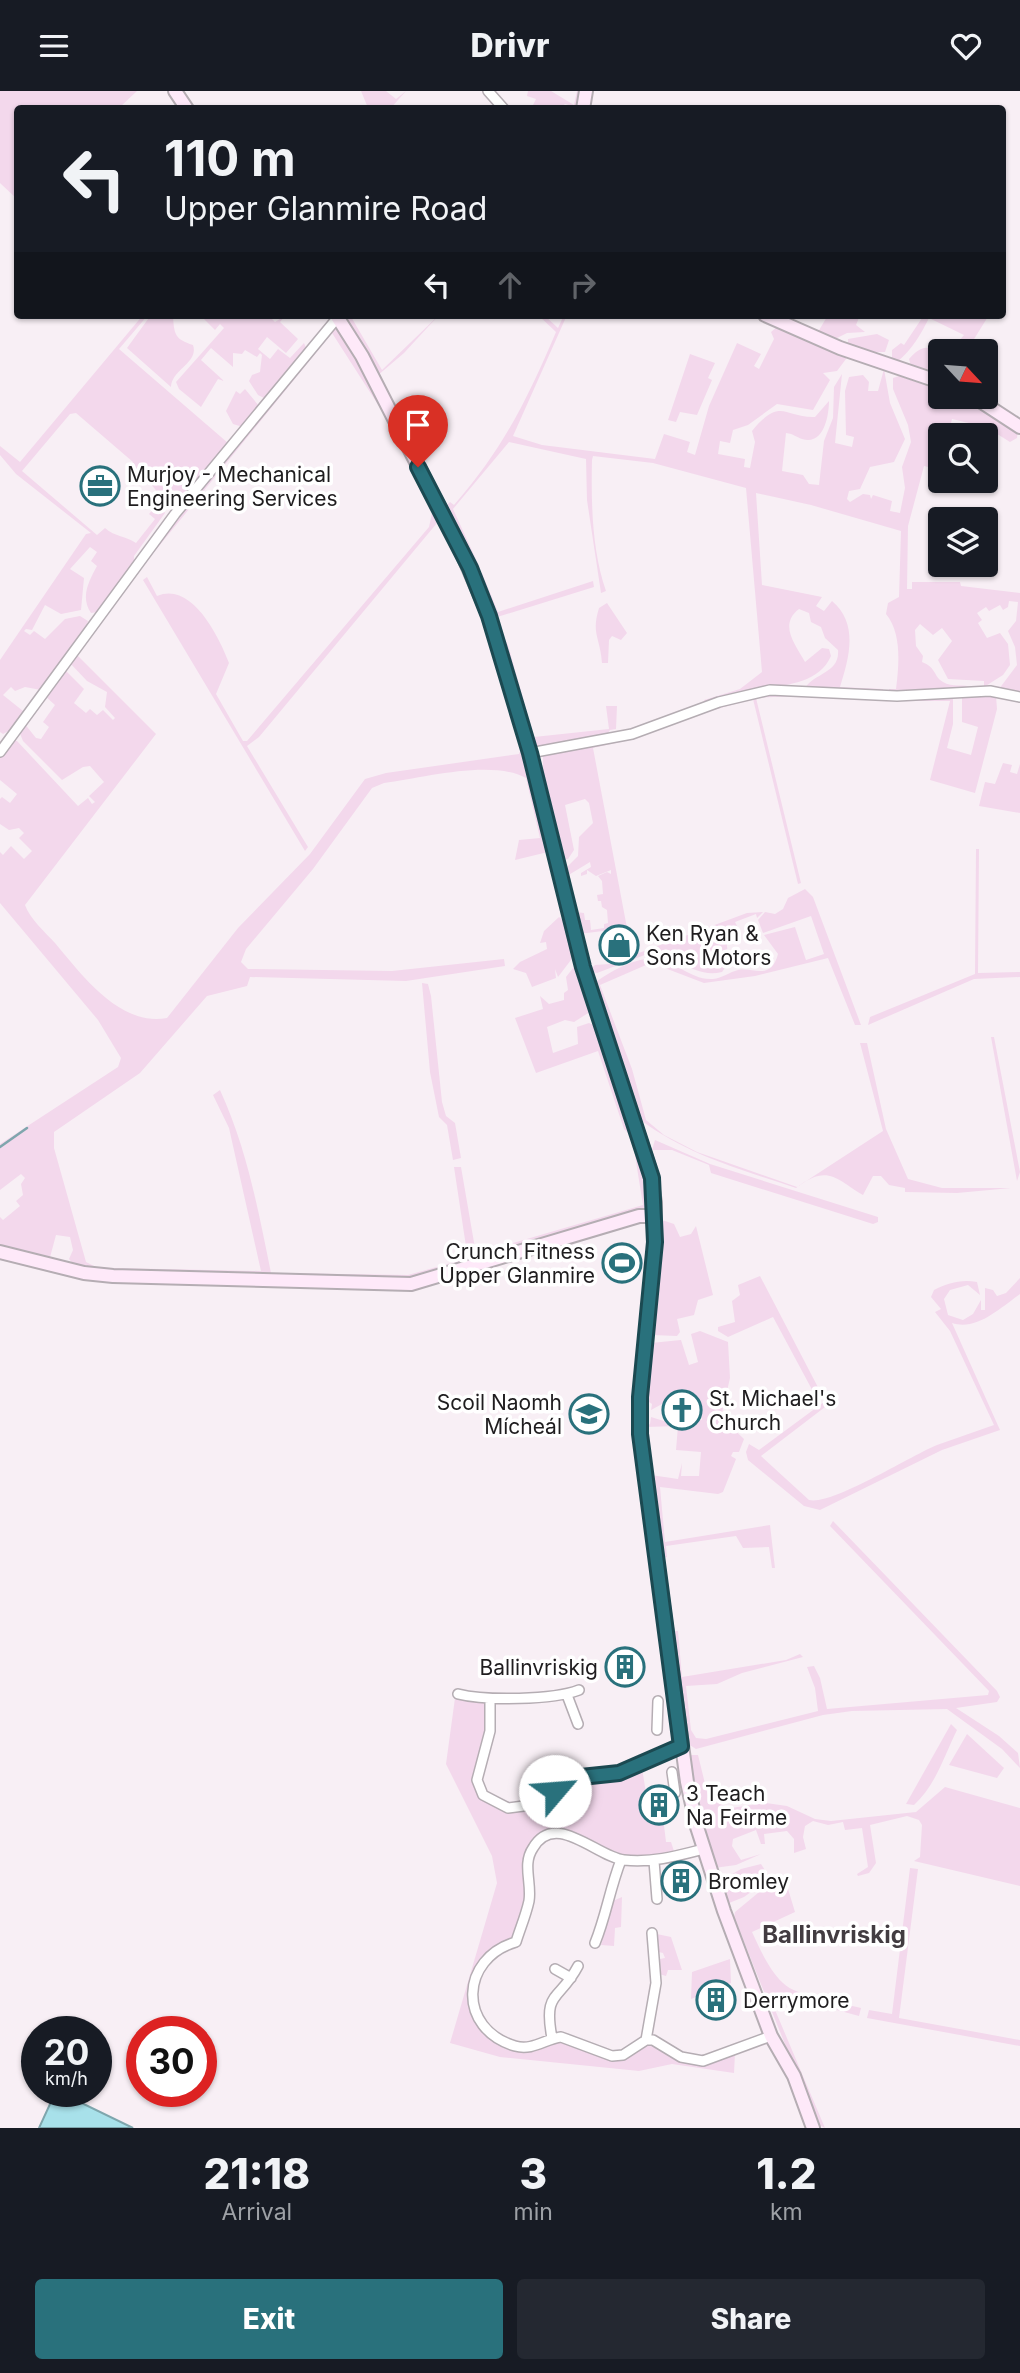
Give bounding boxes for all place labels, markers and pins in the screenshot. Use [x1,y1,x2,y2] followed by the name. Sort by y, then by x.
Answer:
[388,395,448,467] pin
[127,462,338,511] place label: Murjoy - Mechanical Engineering Services
[79,465,121,507] office icon: Murjoy - Mechanical Engineering Services
[646,921,771,970] place label: Ken Ryan & Sons Motors
[598,924,640,966] shop icon: Ken Ryan & Sons Motors
[439,1239,595,1288] place label: Crunch Fitness Upper Glanmire
[601,1242,643,1284] sports icon: Crunch Fitness Upper Glanmire
[709,1386,836,1435] place label: St. Michael's Church
[661,1389,703,1431] church icon: St. Michael's Church
[437,1390,562,1439] place label: Scoil Naomh Mícheál
[568,1393,610,1435] school or university icon: Scoil Naomh Mícheál
[604,1646,646,1688] building icon: Ballinvriskig
[479,1655,598,1680] place label: Ballinvriskig
[686,1781,787,1830] place label: 3 Teach Na Feirme
[638,1784,680,1826] building icon: 3 Teach Na Feirme
[660,1860,702,1902] building icon: Bromley
[708,1869,789,1894] place label: Bromley
[695,1979,737,2021] building icon: Derrymore
[743,1988,849,2013] place label: Derrymore

